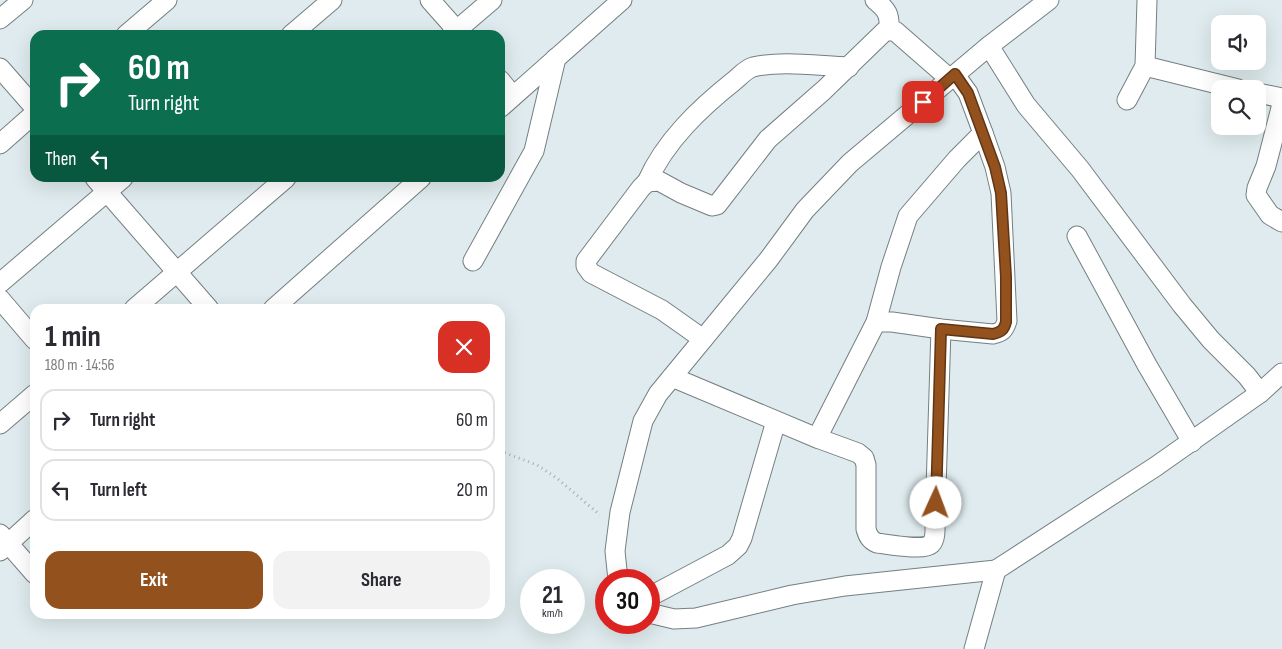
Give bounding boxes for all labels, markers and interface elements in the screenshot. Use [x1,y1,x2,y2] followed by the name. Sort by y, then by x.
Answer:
[1211,15,1266,135] map controls
[1211,15,1266,70] button: sound
[128,47,190,90] text: 60 m
[45,50,110,115] icon: right
[1211,80,1266,135] button: search
[902,81,944,123] pin
[909,88,937,116] icon: arrive
[128,90,199,117] text: Turn right
[86,145,114,173] icon: left
[45,148,76,171] text: Then
[45,319,101,355] text: 1 min
[438,321,490,373] button: close
[45,356,115,375] text: 180 m · 14:56
[47,406,75,434] icon: right
[90,409,155,432] text: Turn right
[456,409,488,432] text: 60 m
[47,476,75,504] icon: left
[909,476,961,528] position arrow
[90,479,147,502] text: Turn left
[456,479,488,502] text: 20 m
[45,551,263,609] button: Exit
[273,551,490,609] button: Share
[595,569,660,634] speed limit sign: 30
[542,580,563,611] text: 21
[542,606,563,621] text: km/h

